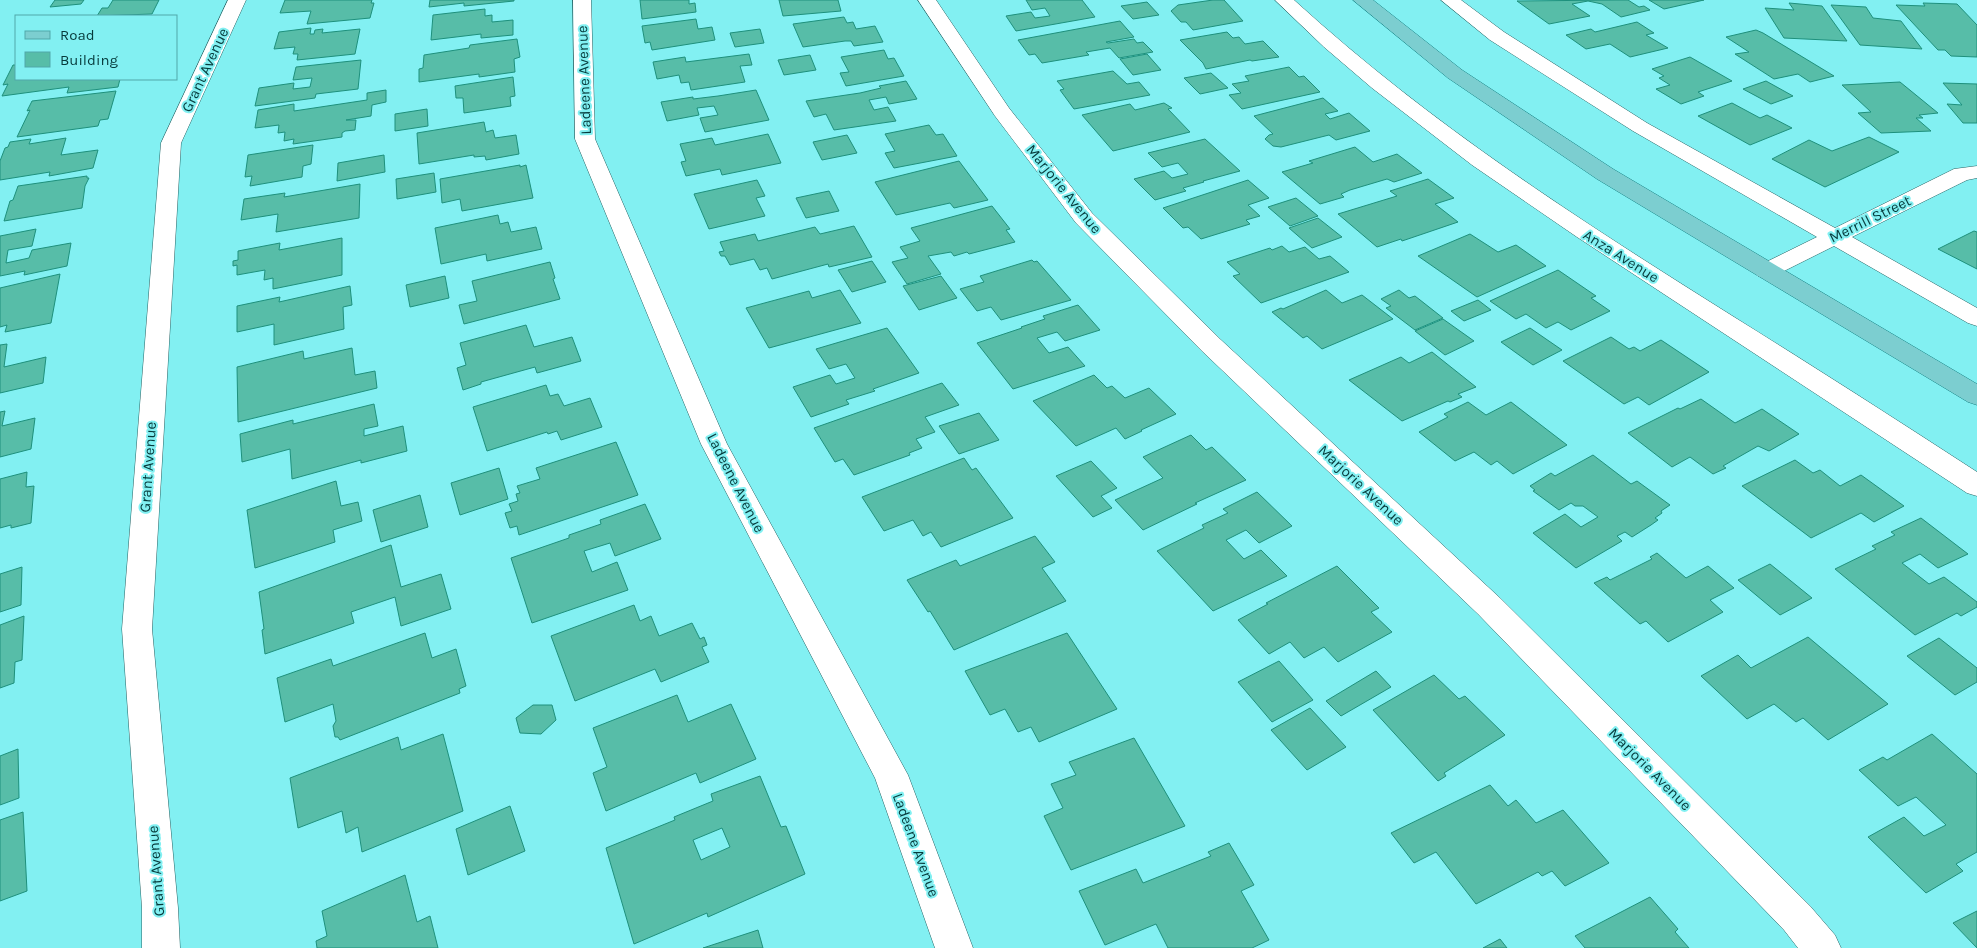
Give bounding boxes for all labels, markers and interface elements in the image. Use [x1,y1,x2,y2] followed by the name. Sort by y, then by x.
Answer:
[15,15,178,80] legend
[178,25,232,115] street label: Grant Avenue
[573,25,595,135] street label: Ladeene Avenue
[60,26,95,44] text: Road
[60,51,118,69] text: Building
[1022,141,1106,237] street label: Marjorie Avenue
[1826,191,1914,247] street label: Merrill Street
[1580,226,1662,286] street label: Anza Avenue
[136,421,160,513] street label: Grant Avenue
[703,430,769,536] street label: Ladeene Avenue
[1315,441,1407,529] street label: Marjorie Avenue
[1605,724,1695,814] street label: Marjorie Avenue
[889,791,943,899] street label: Ladeene Avenue
[144,825,168,917] street label: Grant Avenue

